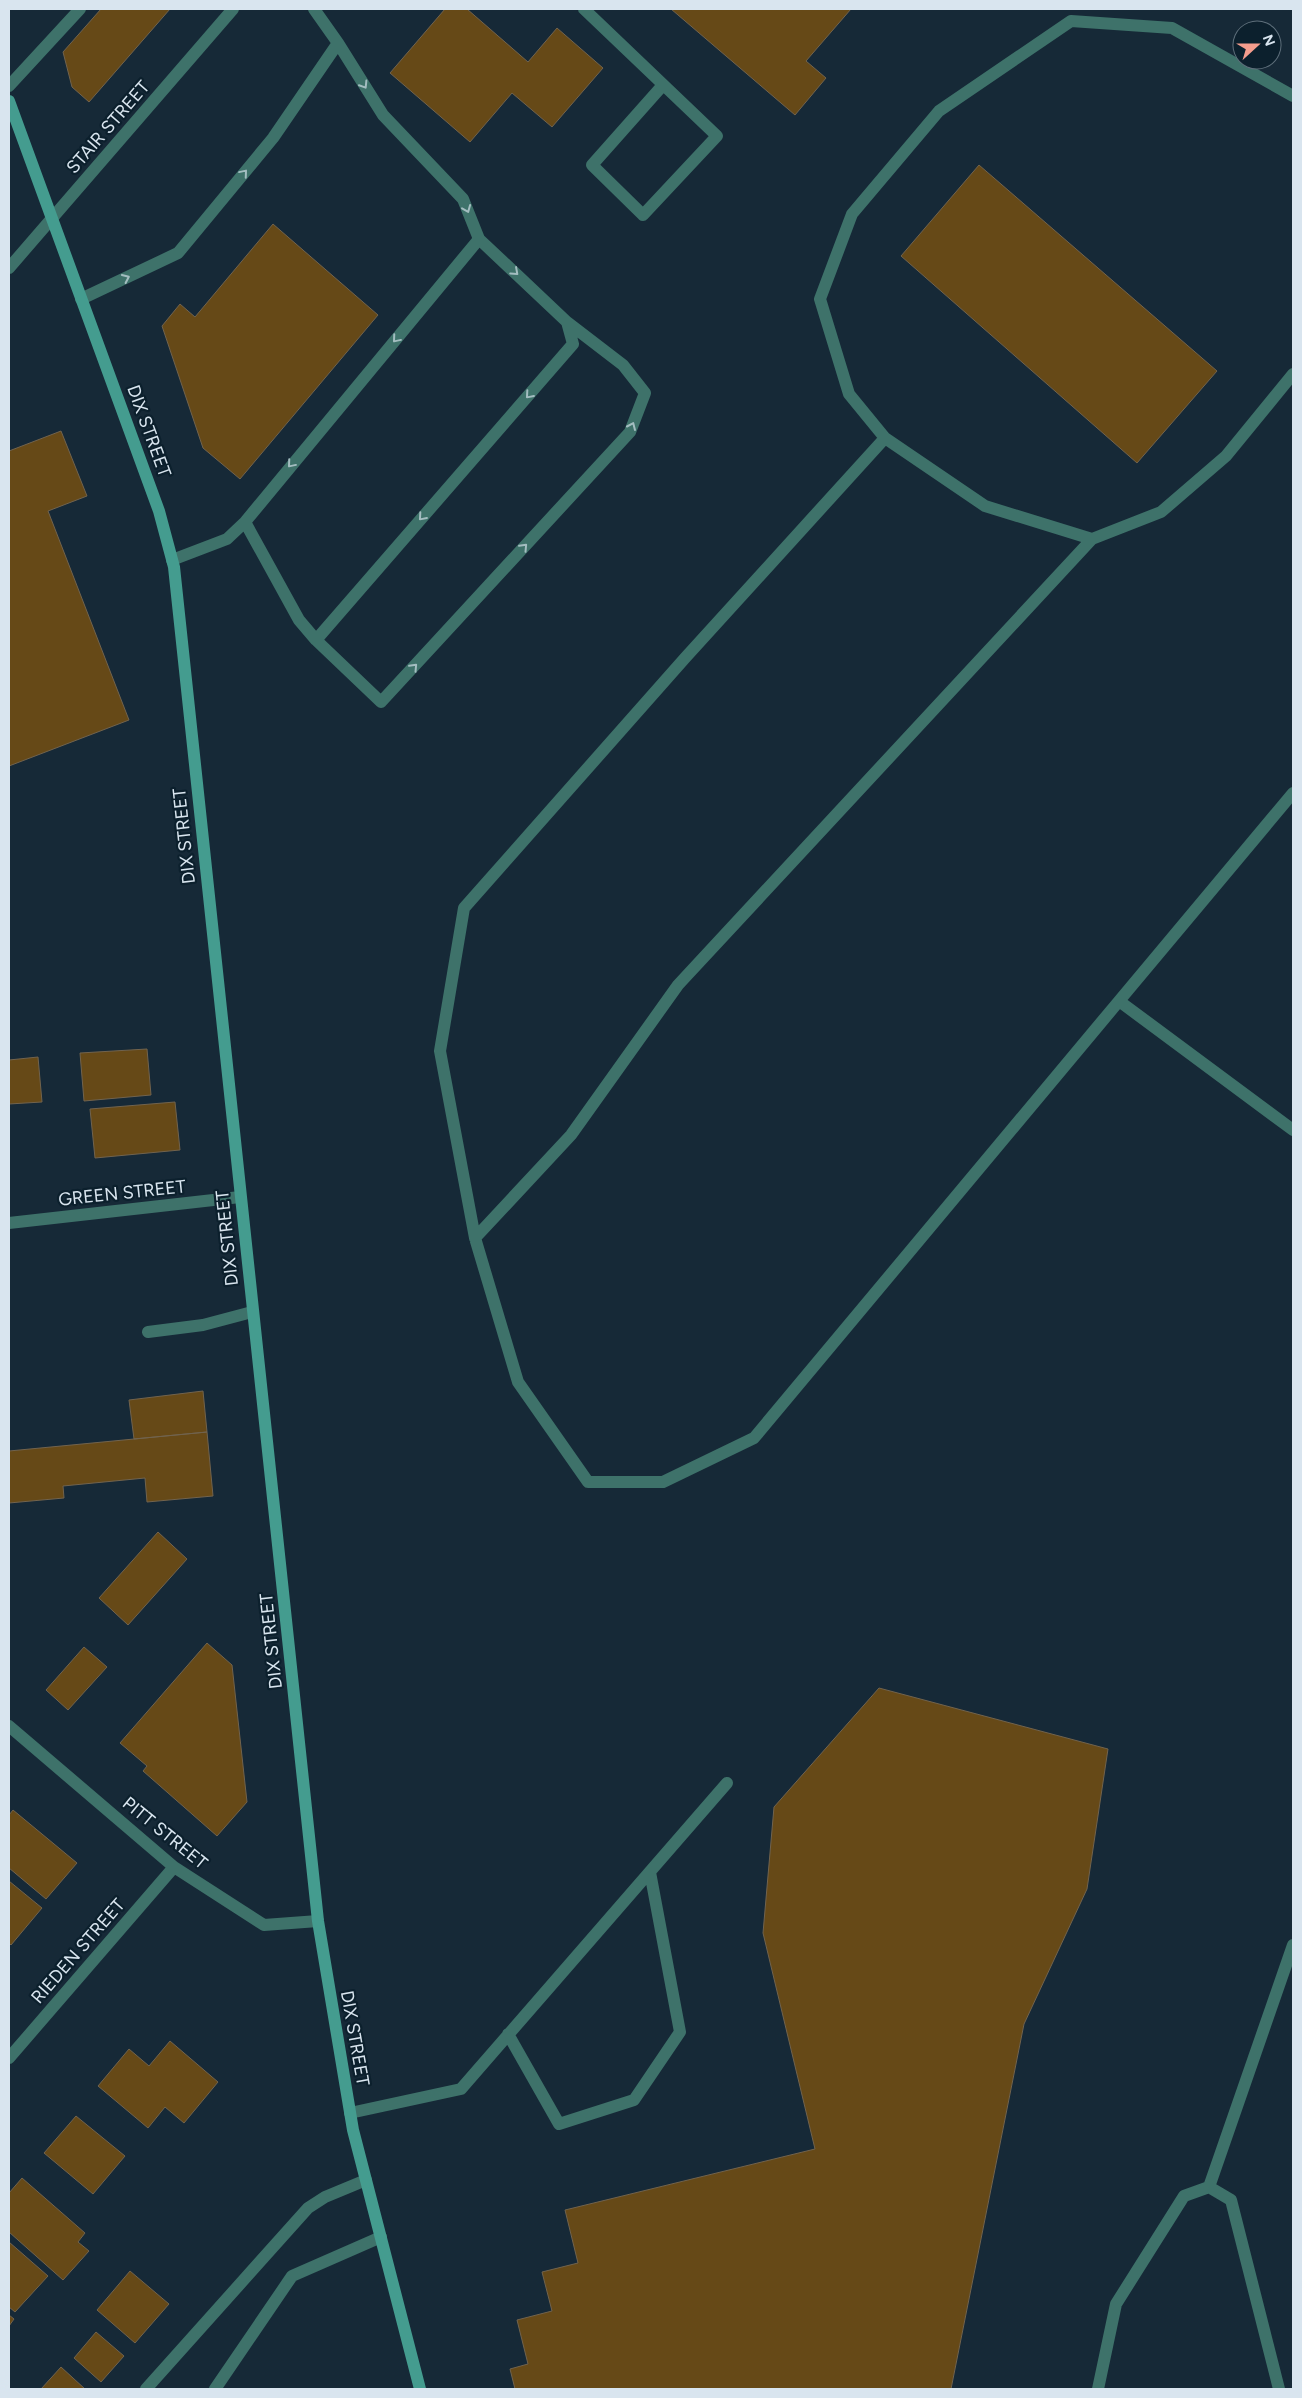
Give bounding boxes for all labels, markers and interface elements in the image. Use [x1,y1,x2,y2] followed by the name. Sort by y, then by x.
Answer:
[1232,20,1282,70] north arrow
[1259,32,1279,49] text: N
[62,76,154,178] street label: STAIR STREET
[358,79,367,88] one-way arrow
[239,169,248,178] one-way arrow
[461,204,471,213] one-way arrow
[509,266,518,275] one-way arrow
[121,274,130,284] one-way arrow
[393,333,401,342] one-way arrow
[122,382,176,480] street label: DIX STREET
[526,389,535,398] one-way arrow
[626,422,637,431] one-way arrow
[289,458,297,467] one-way arrow
[419,512,428,521] one-way arrow
[519,544,528,553] one-way arrow
[408,663,417,672] one-way arrow
[168,787,200,885] street label: DIX STREET
[57,1175,187,1211] street label: GREEN STREET
[211,1189,243,1287] street label: DIX STREET
[255,1592,287,1690] street label: DIX STREET
[118,1792,212,1874] street label: PITT STREET
[26,1894,130,2008] street label: RIEDEN STREET
[336,1989,374,2087] street label: DIX STREET

